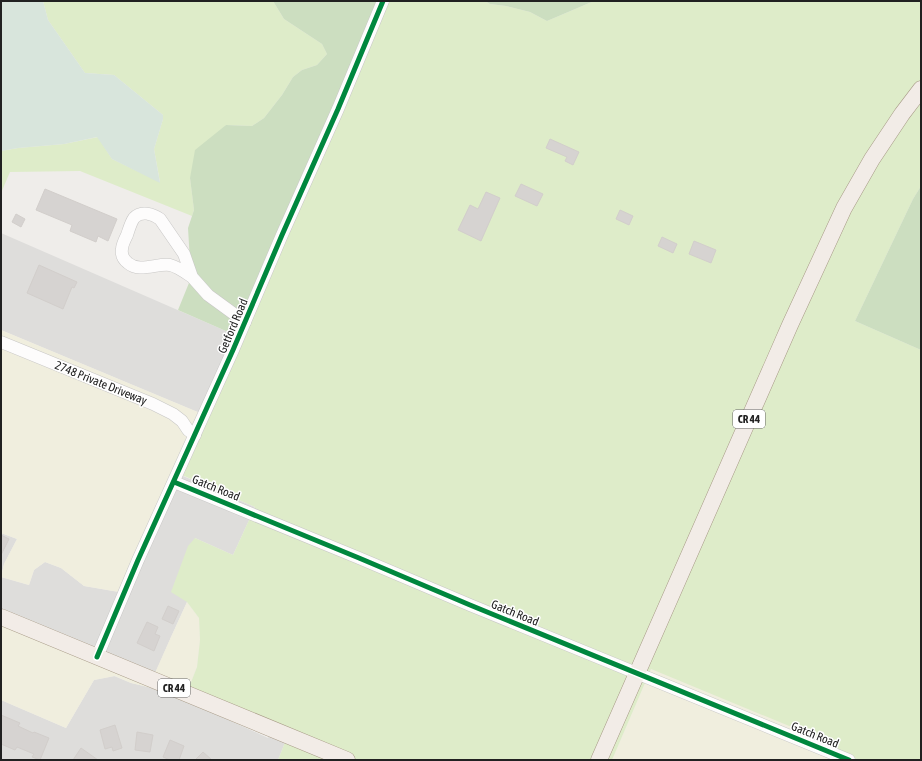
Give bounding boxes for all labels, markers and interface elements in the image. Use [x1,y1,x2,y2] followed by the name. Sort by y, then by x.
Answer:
[215,297,251,355] street label: Getford Road
[53,358,149,408] street label: 2748 Private Driveway
[733,410,765,428] road number: CR 44
[190,472,242,504] street label: Gatch Road
[489,597,541,629] street label: Gatch Road
[158,679,190,697] road number: CR 44
[789,719,841,751] street label: Gatch Road

